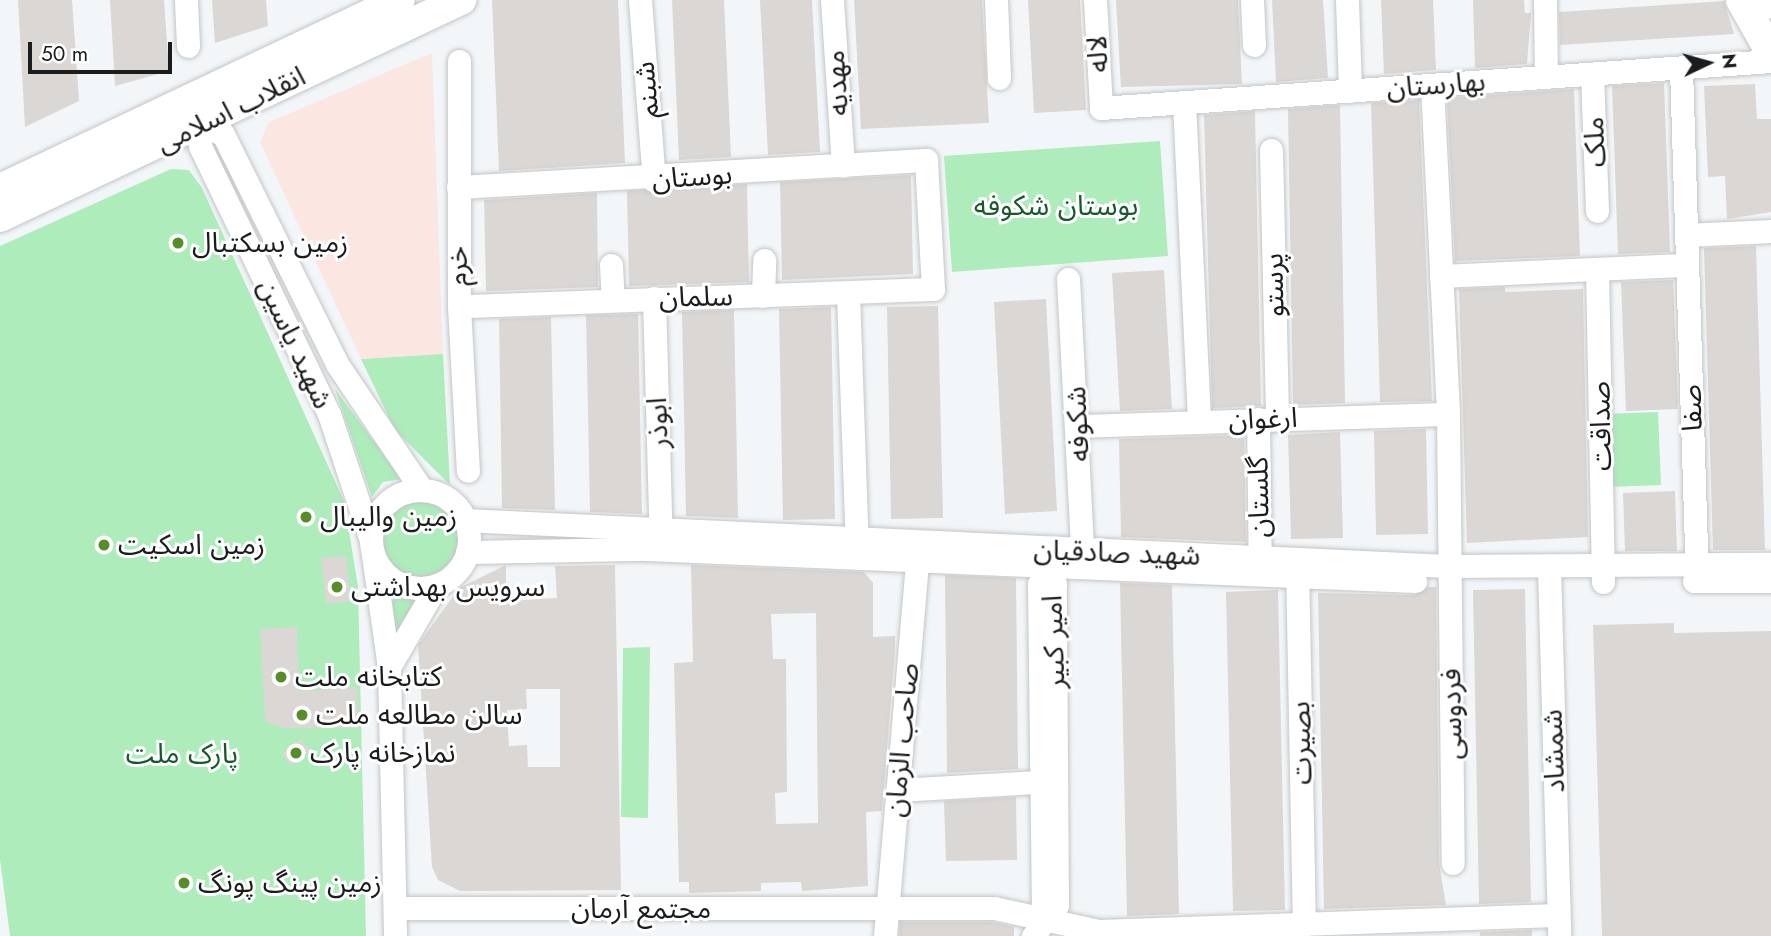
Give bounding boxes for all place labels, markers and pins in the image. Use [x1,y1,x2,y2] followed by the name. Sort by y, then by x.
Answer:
[192,226,348,260] place label: زمین بسکتبال
[170,235,186,251] marker: زمین بسکتبال
[320,500,457,534] place label: زمین والیبال
[298,509,314,525] marker: زمین والیبال
[118,528,265,562] place label: زمین اسکیت
[96,537,112,553] marker: زمین اسکیت
[351,570,545,604] place label: سرویس بهداشتی
[329,579,345,595] marker: سرویس بهداشتی
[295,660,442,694] place label: کتابخانه ملت
[273,669,289,685] marker: کتابخانه ملت
[316,698,523,732] place label: سالن مطالعه ملت
[294,707,310,723] marker: سالن مطالعه ملت
[310,736,455,770] place label: نمازخانه پارک
[288,745,304,761] marker: نمازخانه پارک
[198,866,382,900] place label: زمین پینگ پونگ
[176,875,192,891] marker: زمین پینگ پونگ

